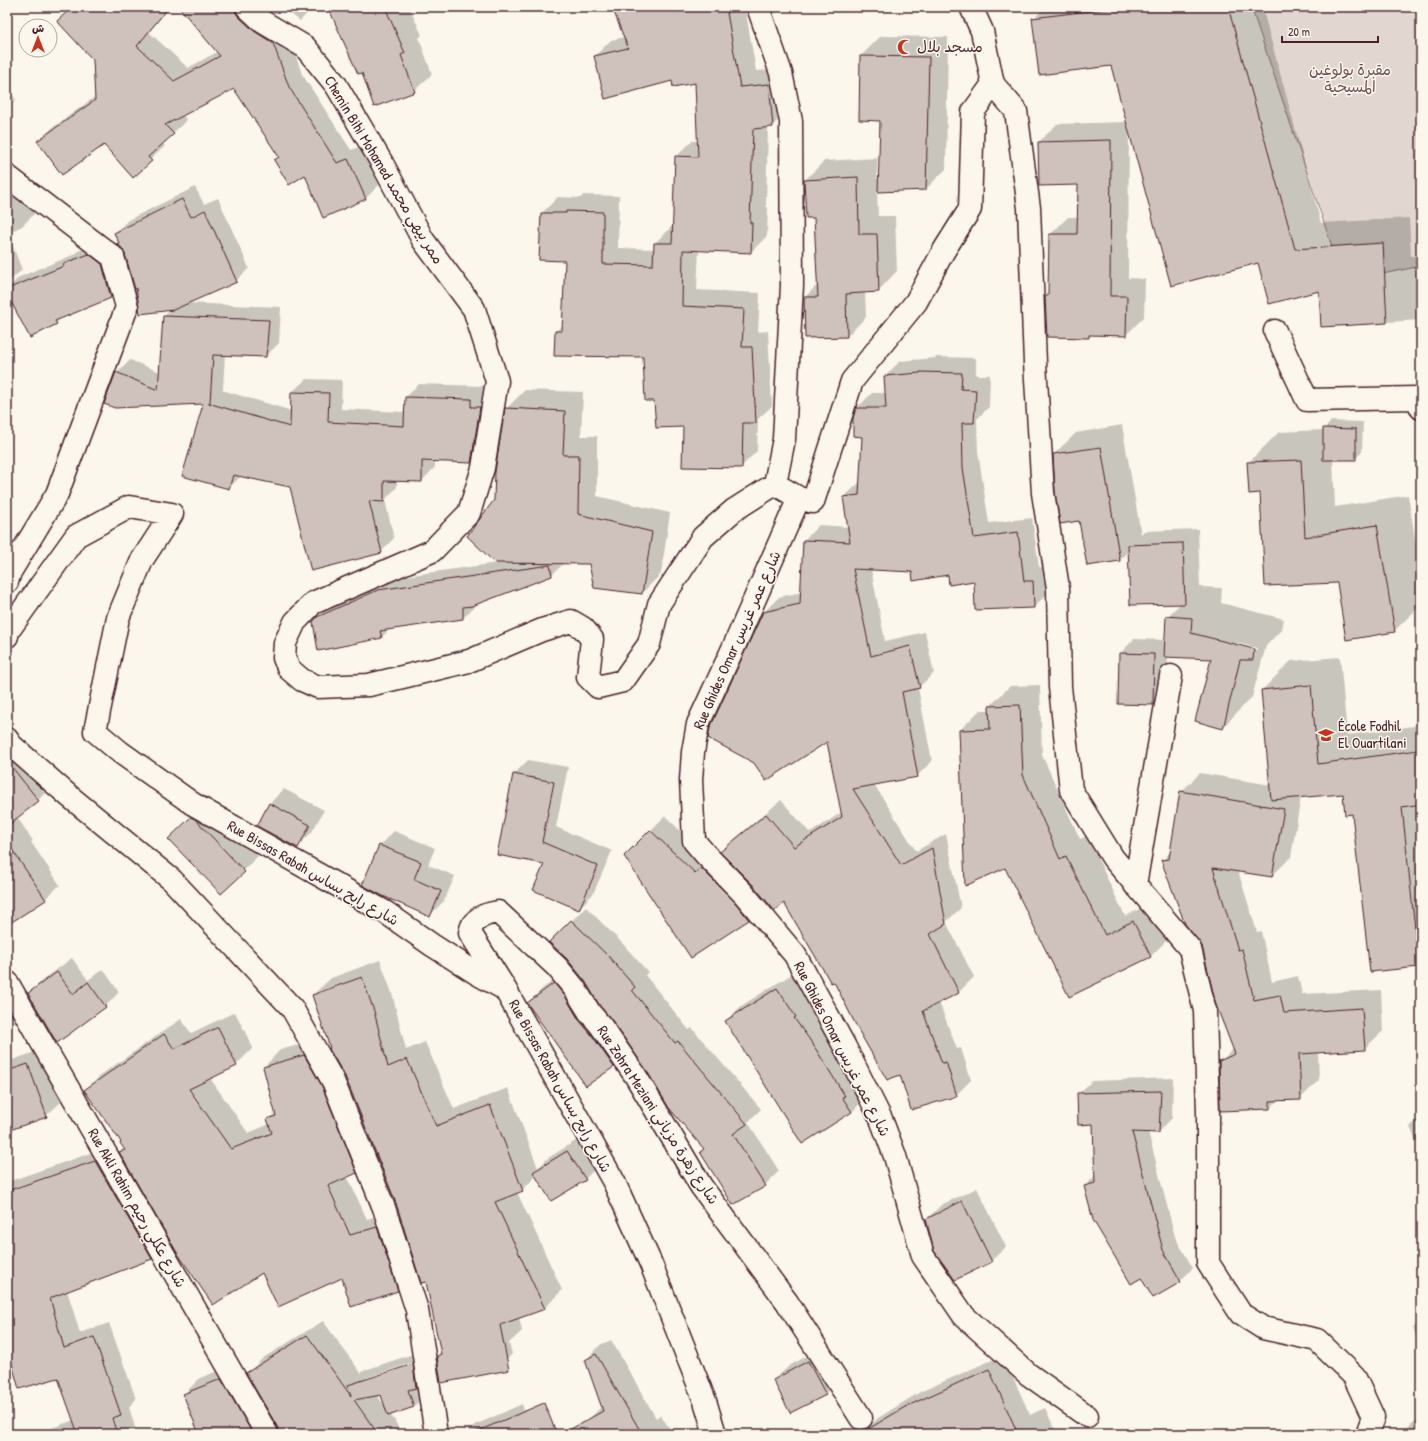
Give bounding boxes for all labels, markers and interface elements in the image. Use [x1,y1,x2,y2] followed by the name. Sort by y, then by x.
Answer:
[18,18,58,58] north arrow
[1282,18,1378,44] scale bar
[32,21,44,35] text: ش
[1288,23,1310,40] text: 20 m
[917,36,983,57] place label: مسجد بلال
[896,38,914,56] mosque icon: مسجد بلال
[1309,59,1391,97] park label: مقبرة بولوغين المسيحية
[317,72,449,269] street label: Chemin Bihi Mohamed ممر بيهي محمد
[688,547,786,733] street label: Rue Ghides Omar شارع عمر غريس
[1338,715,1407,753] place label: École Fodhil El Ouartilani
[1317,726,1335,744] school or university icon: École Fodhil El Ouartilani
[224,815,403,930] street label: Rue Bissas Rabah شارع رابح بساس
[789,958,896,1140] street label: Rue Ghides Omar شارع عمر غريس
[504,996,617,1176] street label: Rue Bissas Rabah شارع رابح بساس
[590,1021,724,1210] street label: Rue Zohra Meziani شارع زهرة مزياني
[81,1124,192,1293] street label: Rue Akli Rahim شارع عكلي رحيم

